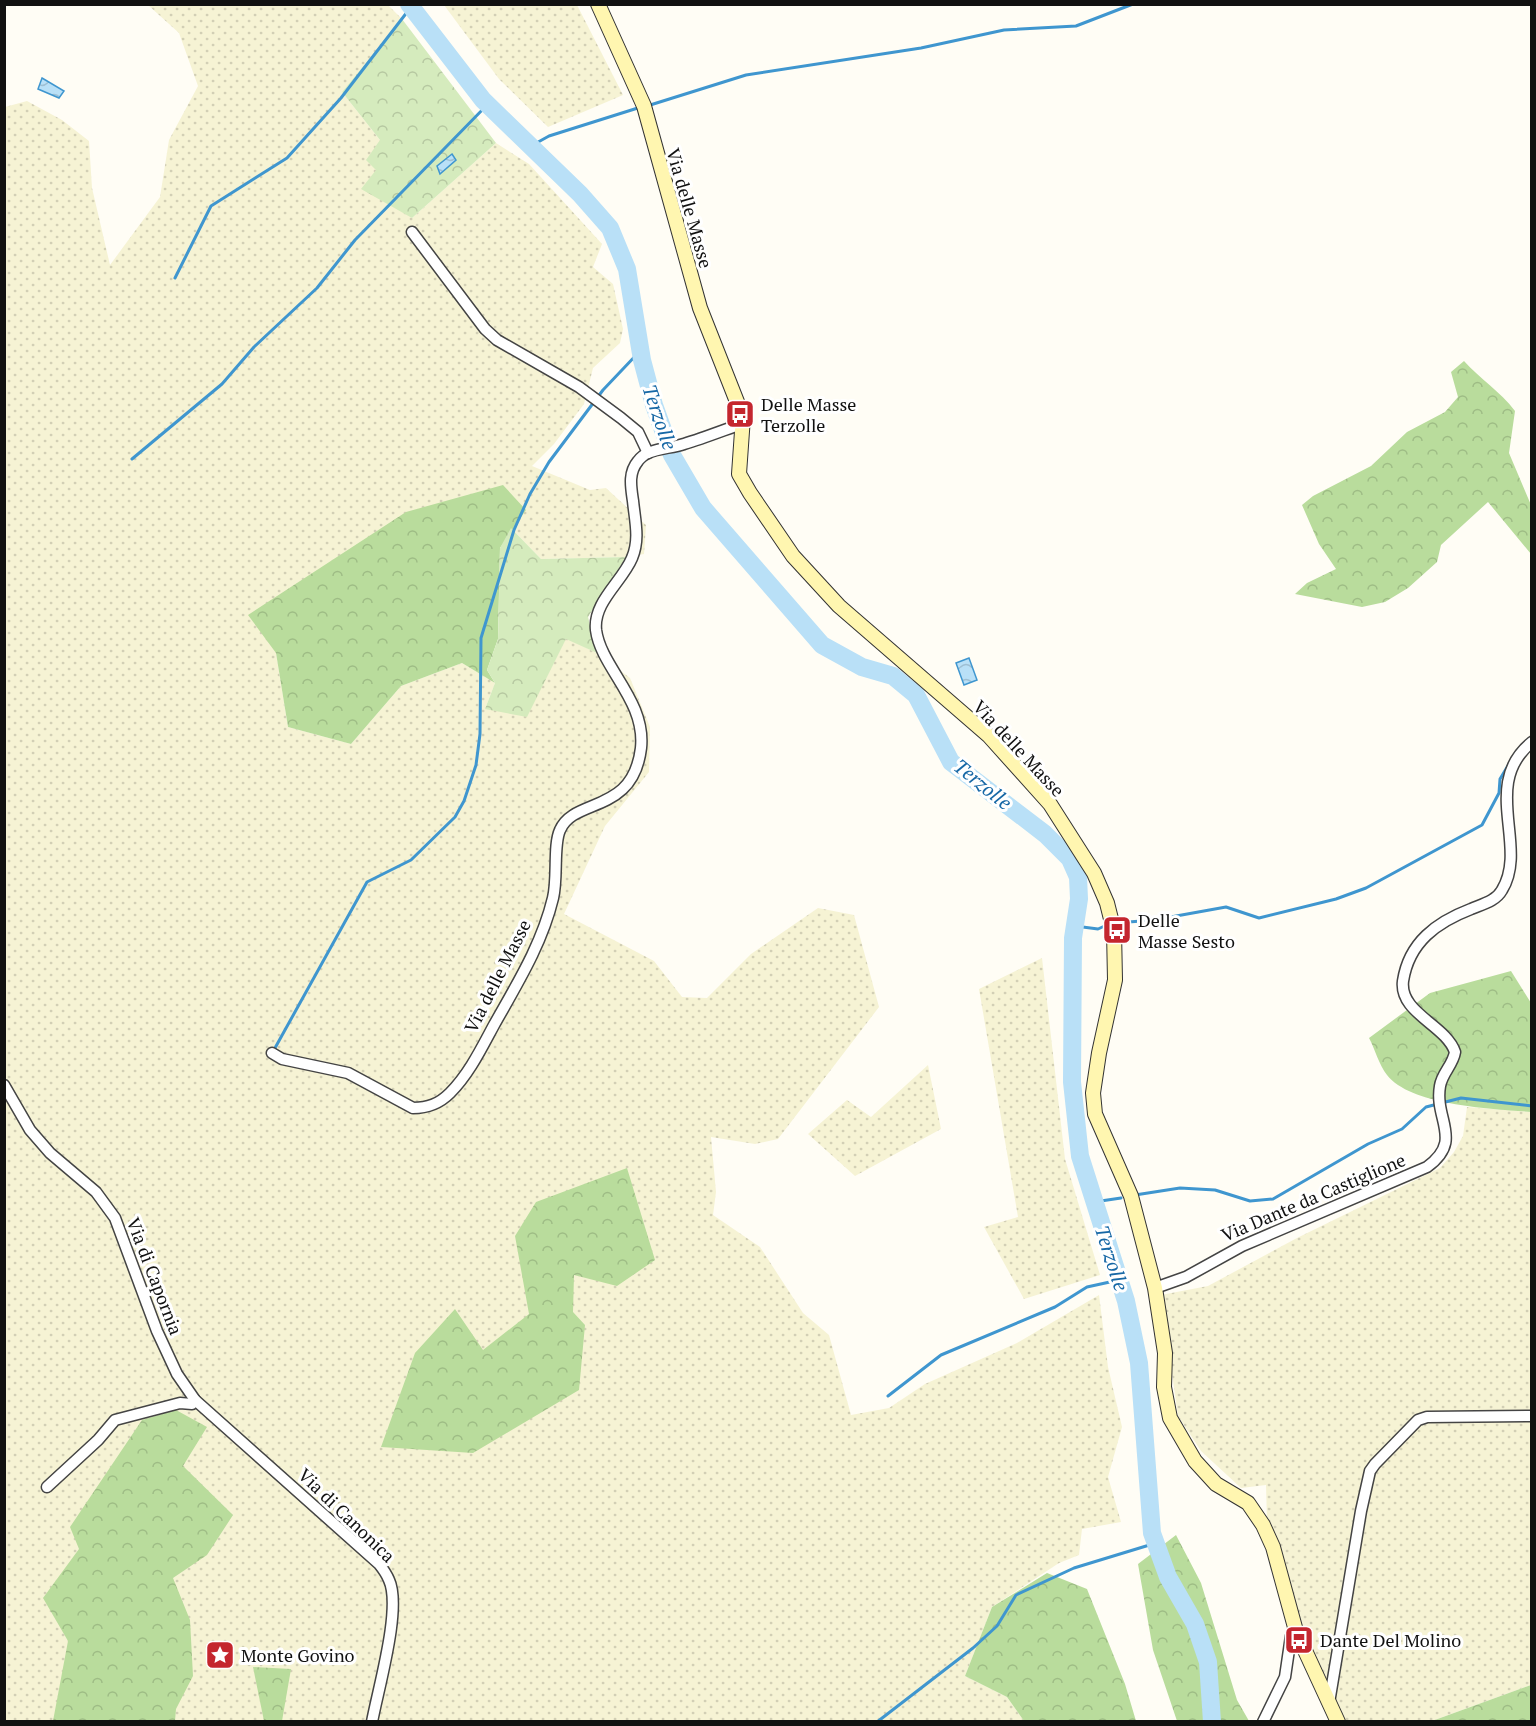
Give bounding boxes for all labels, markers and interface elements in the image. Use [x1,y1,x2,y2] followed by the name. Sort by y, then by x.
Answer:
[661,145,719,271] street label: Via delle Masse
[636,381,684,453] water label: Terzolle
[761,392,856,437] place label: Delle Masse Terzolle
[724,398,756,430] bus stop icon: Delle Masse Terzolle
[968,695,1070,801] street label: Via delle Masse
[948,752,1018,816] water label: Terzolle
[1138,908,1235,953] place label: Delle Masse Sesto
[1101,914,1133,946] bus stop icon: Delle Masse Sesto
[458,915,536,1037] street label: Via delle Masse
[1217,1147,1409,1247] street label: Via Dante da Castiglione
[122,1214,188,1338] street label: Via di Capornia
[1089,1222,1135,1294] water label: Terzolle
[293,1463,401,1567] street label: Via di Canonica
[1283,1624,1315,1656] bus stop icon: Dante Del Molino
[1320,1628,1461,1652] place label: Dante Del Molino
[204,1639,236,1671] place icon: Monte Govino
[241,1643,355,1667] place label: Monte Govino

